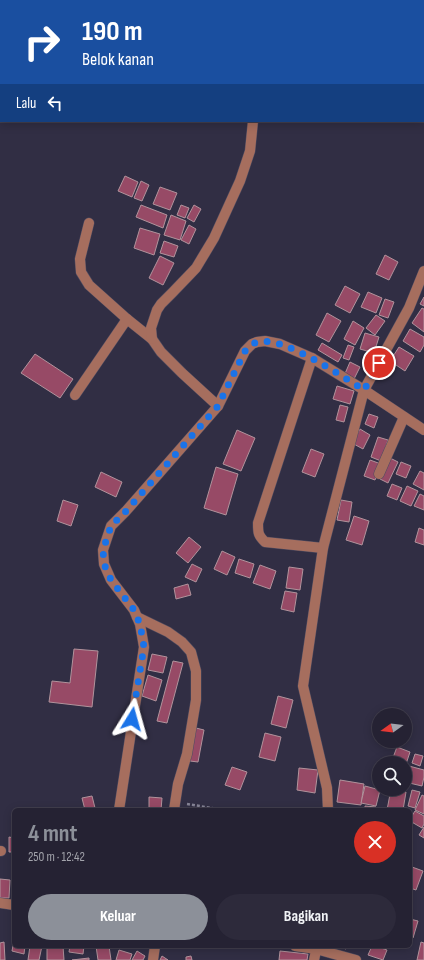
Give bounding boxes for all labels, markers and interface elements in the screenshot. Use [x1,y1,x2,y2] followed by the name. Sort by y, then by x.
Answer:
[82,15,143,48] text: 190 m
[16,16,68,68] icon: right
[82,49,154,70] text: Belok kanan
[44,92,66,114] icon: left
[16,94,36,113] text: Lalu
[362,346,396,380] pin
[368,352,390,374] icon: arrive
[111,698,153,740] position arrow
[372,708,412,748] north arrow
[372,708,412,796] map controls
[372,756,412,796] button: search
[28,819,78,848] text: 4 mnt
[354,821,396,863] button: close
[28,849,85,865] text: 250 m · 12:42
[28,894,208,940] button: Keluar
[216,894,396,940] button: Bagikan

